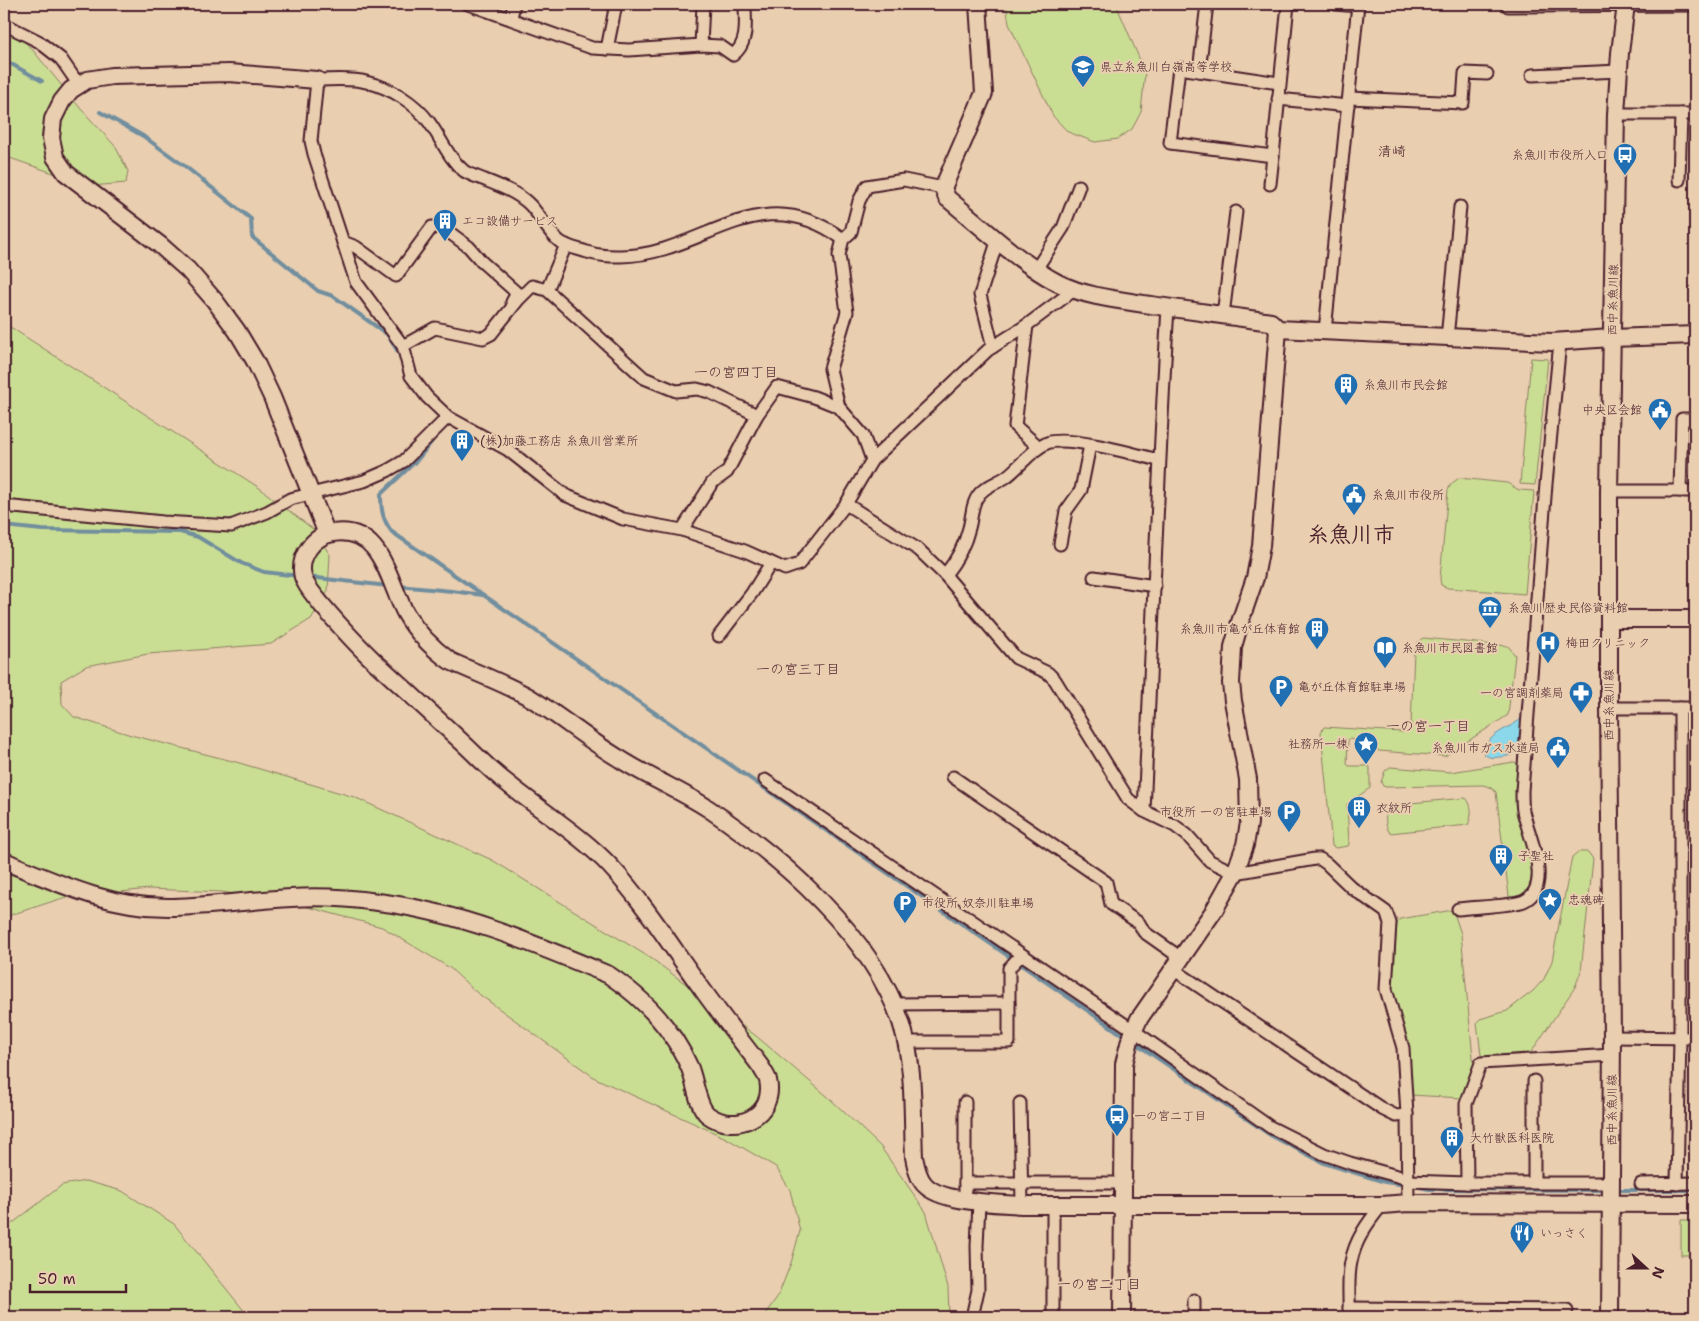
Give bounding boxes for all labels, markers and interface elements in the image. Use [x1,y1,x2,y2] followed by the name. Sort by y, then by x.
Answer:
[1070,54,1096,88] school or university icon: 県立糸魚川白嶺高等学校
[1100,59,1232,75] place label: 県立糸魚川白嶺高等学校
[1378,142,1406,160] district label: 清崎
[1612,142,1638,176] bus stop icon: 糸魚川市役所入口
[1512,147,1608,163] place label: 糸魚川市役所入口
[432,208,458,242] building icon: エコ設備サービス
[462,213,558,229] place label: エコ設備サービス
[1604,264,1622,336] street label: 西中糸魚川線
[694,363,778,381] district label: 一の宮四丁目
[1333,372,1359,406] building icon: 糸魚川市民会館
[1364,377,1448,393] place label: 糸魚川市民会館
[1647,397,1673,431] public building icon: 中央区会館
[1582,402,1642,418] place label: 中央区会館
[449,428,475,462] building icon: (株)加藤工務店 糸魚川営業所
[480,433,638,449] place label: (株)加藤工務店 糸魚川営業所
[1341,482,1367,516] public building icon: 糸魚川市役所
[1372,487,1444,503] place label: 糸魚川市役所
[1307,520,1395,549] district label: 糸魚川市
[1477,595,1503,629] museum icon: 糸魚川歴史民俗資料館
[1508,600,1628,616] place label: 糸魚川歴史民俗資料館
[1304,616,1330,650] building icon: 糸魚川市亀が丘体育館
[1180,621,1300,637] place label: 糸魚川市亀が丘体育館
[1535,630,1561,664] hospital icon: 梅田クリニック
[1372,635,1398,669] library icon: 糸魚川市民図書館
[1566,635,1650,651] place label: 梅田クリニック
[1402,640,1498,656] place label: 糸魚川市民図書館
[756,660,840,678] district label: 一の宮三丁目
[1601,669,1617,741] street label: 西中糸魚川線
[1268,674,1294,708] parking icon: 亀が丘体育館駐車場
[1298,679,1406,695] place label: 亀が丘体育館駐車場
[1568,680,1594,714] pharmacy icon: 一の宮調剤薬局
[1480,685,1564,701] place label: 一の宮調剤薬局
[1386,717,1470,735] district label: 一の宮一丁目
[1353,731,1379,765] place icon: 社務所一棟
[1545,735,1571,769] public building icon: 糸魚川市ガス水道局
[1288,736,1348,752] place label: 社務所一棟
[1432,740,1540,756] place label: 糸魚川市ガス水道局
[1346,795,1372,829] building icon: 衣紋所
[1276,799,1302,833] parking icon: 市役所 一の宮駐車場
[1376,800,1412,816] place label: 衣紋所
[1160,804,1272,820] place label: 市役所 一の宮駐車場
[1488,843,1514,877] building icon: 子聖社
[1518,848,1554,864] place label: 子聖社
[1537,887,1563,921] place icon: 忠魂碑
[892,890,918,924] parking icon: 市役所 奴奈川駐車場
[1568,892,1604,908] place label: 忠魂碑
[922,895,1034,911] place label: 市役所 奴奈川駐車場
[1604,1074,1620,1146] street label: 西中糸魚川線
[1104,1103,1130,1137] bus stop icon: 一の宮二丁目
[1134,1108,1206,1124] place label: 一の宮二丁目
[1439,1125,1465,1159] building icon: 大竹獣医科医院
[1470,1130,1554,1146] place label: 大竹獣医科医院
[1509,1220,1535,1254] restaurant icon: いっさく
[1540,1225,1588,1241] place label: いっさく
[1622,1244,1672,1294] north arrow
[30,1261,126,1293] scale bar
[1648,1264,1669,1281] text: N
[38,1269,76,1289] text: 50 m
[1057,1275,1141,1293] district label: 一の宮二丁目

